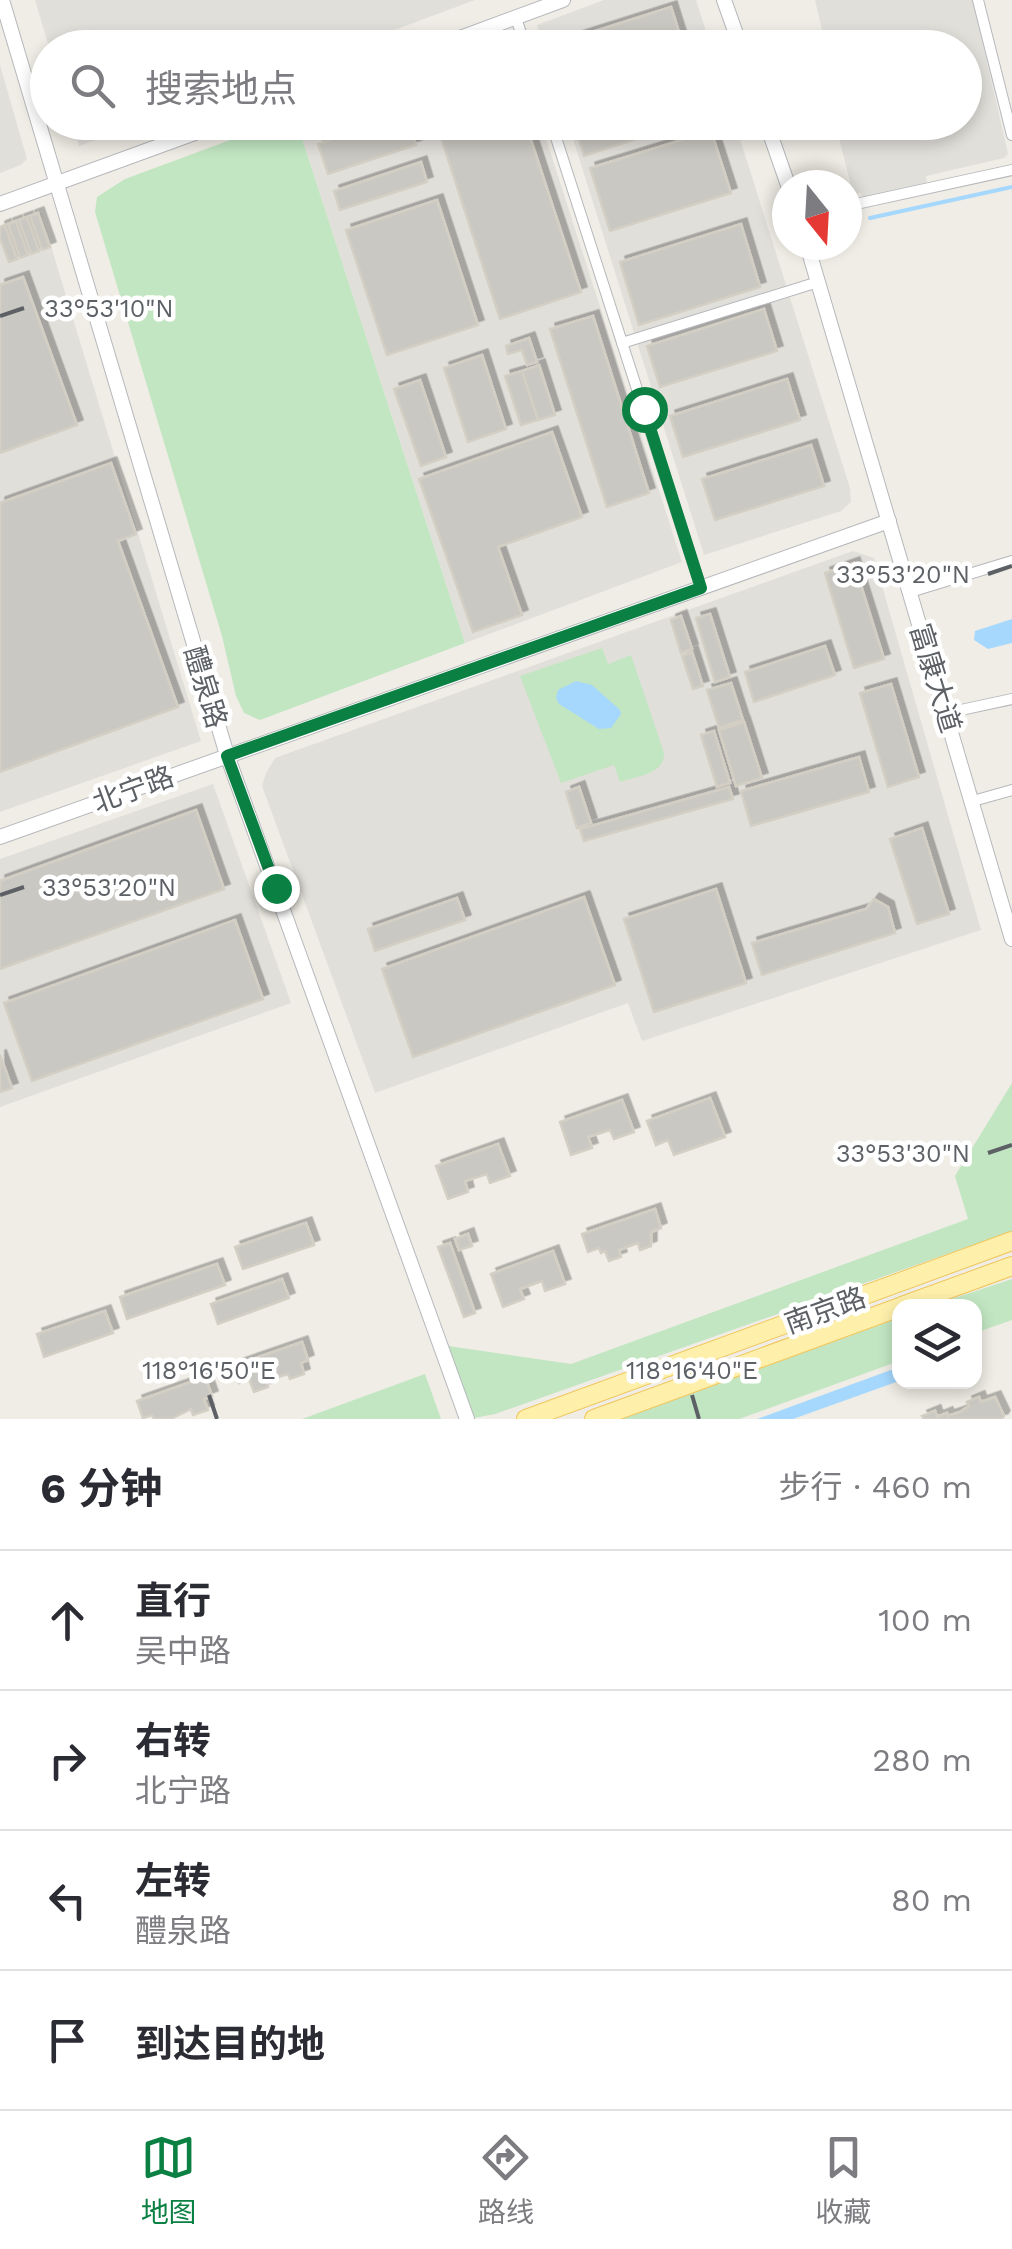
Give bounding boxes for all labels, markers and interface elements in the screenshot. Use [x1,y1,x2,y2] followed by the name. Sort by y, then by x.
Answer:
[30,30,982,140] search box
[65,58,120,113] icon: search
[145,67,297,111] text: 搜索地点
[772,170,862,260] north arrow
[44,294,174,323] text: 33°53'10"N
[622,387,668,433] route start
[836,560,970,589] text: 33°53'20"N
[903,620,968,737] street label: 富康大道
[177,642,234,732] street label: 醴泉路
[88,760,178,819] street label: 北宁路
[254,866,300,912] route end
[42,873,176,902] text: 33°53'20"N
[836,1139,970,1168] text: 33°53'30"N
[780,1281,870,1340] street label: 南京路
[892,1299,982,1389] map controls
[892,1299,982,1389] button: layers
[142,1356,276,1385] text: 118°16'50"E
[626,1356,758,1385] text: 118°16'40"E
[40,1464,162,1513] text: 6 分钟
[779,1468,972,1506] text: 步行 · 460 m
[135,1579,211,1623] text: 直行
[40,1593,95,1648] icon: ahead
[878,1601,972,1639] text: 100 m
[135,1632,231,1670] text: 吴中路
[135,1719,211,1763] text: 右转
[40,1733,95,1788] icon: right
[872,1741,972,1779] text: 280 m
[135,1772,231,1810] text: 北宁路
[135,1859,211,1903] text: 左转
[40,1873,95,1928] icon: left
[891,1881,972,1919] text: 80 m
[135,1912,231,1950] text: 醴泉路
[40,2013,95,2068] icon: arrive
[135,2022,325,2066] text: 到达目的地
[141,2130,197,2230] tab: 地图
[478,2130,534,2230] tab: 路线
[815,2130,871,2230] tab: 收藏

